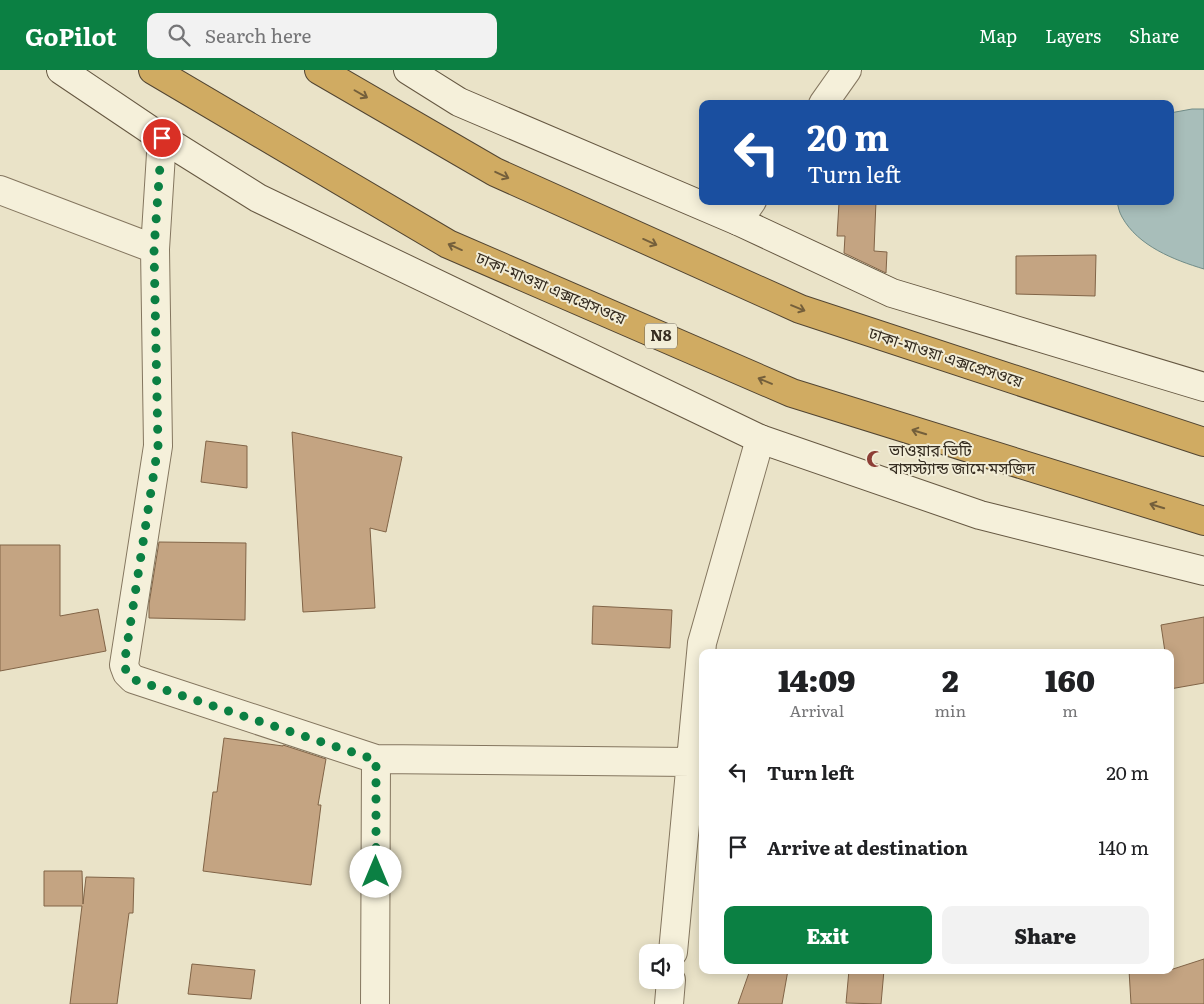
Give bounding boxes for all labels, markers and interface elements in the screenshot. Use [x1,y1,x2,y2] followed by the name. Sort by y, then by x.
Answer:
[147,13,497,58] search box
[25,18,117,53] text: GoPilot
[165,21,193,49] icon: search
[205,21,311,49] text: Search here
[979,22,1017,49] text: Map
[1045,22,1101,49] text: Layers
[1129,22,1179,49] text: Share
[353,90,368,100] one-way arrow
[807,110,889,162] text: 20 m
[141,117,183,159] pin
[724,120,789,185] icon: left
[148,124,176,152] icon: arrive
[807,157,901,190] text: Turn left
[494,171,509,181] one-way arrow
[642,238,657,248] one-way arrow
[448,242,463,251] one-way arrow
[472,244,631,330] street label: ঢাকা-মাওয়া এক্সপ্রেসওয়ে
[790,304,805,314] one-way arrow
[865,319,1027,393] street label: ঢাকা-মাওয়া এক্সপ্রেসওয়ে
[645,324,677,348] road number: N8
[758,376,773,385] one-way arrow
[911,427,927,437] one-way arrow
[888,437,1036,479] place label: ভাওয়ার ভিটি বাসস্ট্যান্ড জামে মসজিদ
[865,449,885,469] mosque icon: ভাওয়ার ভিটি বাসস্ট্যান্ড জামে মসজিদ
[1150,501,1166,511] one-way arrow
[778,657,856,701] text: 14:09
[942,657,959,701] text: 2
[1045,657,1095,701] text: 160
[789,698,844,722] text: Arrival
[935,698,966,722] text: min
[1062,698,1078,722] text: m
[724,758,752,786] icon: left
[767,758,854,786] text: Turn left
[1106,758,1149,786] text: 20 m
[724,833,752,861] icon: arrive
[767,833,968,861] text: Arrive at destination
[1098,833,1149,861] text: 140 m
[349,845,401,897] position arrow
[724,906,932,964] button: Exit
[942,906,1149,964] button: Share
[639,944,684,989] map controls
[639,944,684,989] button: sound

